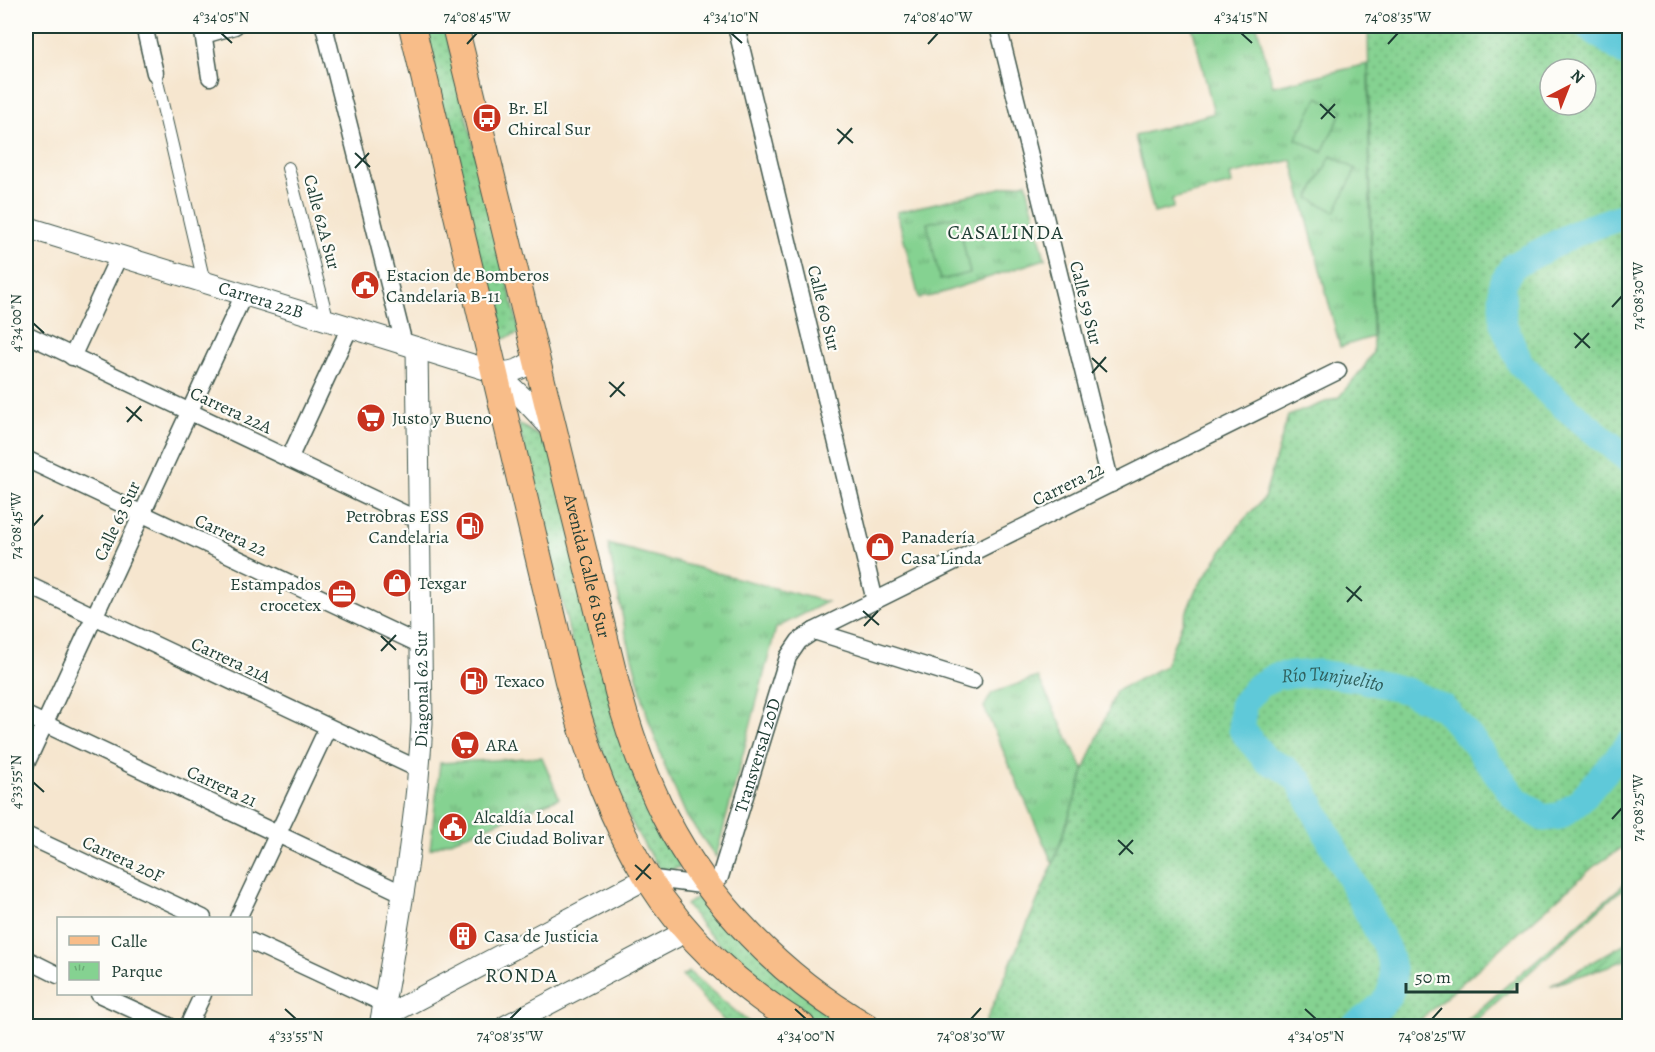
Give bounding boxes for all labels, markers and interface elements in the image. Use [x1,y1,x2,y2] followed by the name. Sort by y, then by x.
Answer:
[193,7,250,27] text: 4°34'05"N
[443,7,511,27] text: 74°08'45"W
[703,7,759,27] text: 4°34'10"N
[904,7,972,27] text: 74°08'40"W
[1214,7,1268,27] text: 4°34'15"N
[1365,7,1431,27] text: 74°08'35"W
[1538,57,1598,117] north arrow
[1566,65,1589,89] text: N
[508,96,591,141] place label: Br. El Chircal Sur
[471,102,503,134] bus stop icon: Br. El Chircal Sur
[298,172,346,272] street label: Calle 62A Sur
[948,219,1064,246] district label: CASALINDA
[1064,259,1108,348] street label: Calle 59 Sur
[1628,262,1648,330] text: 74°08'30"W
[386,263,549,308] place label: Estacion de Bomberos Candelaria B-11
[802,263,846,354] street label: Calle 60 Sur
[349,269,381,301] public building icon: Estacion de Bomberos Candelaria B-11
[215,275,307,324] street label: Carrera 22B
[6,294,26,352] text: 4°34'00"N
[186,381,276,440] street label: Carrera 22A
[355,402,387,434] supermarket icon: Justo y Bueno
[392,406,492,430] place label: Justo y Bueno
[1028,456,1108,512] street label: Carrera 22
[88,477,146,565] street label: Calle 63 Sur
[558,491,616,640] street label: Avenida Calle 61 Sur
[6,492,26,560] text: 74°08'45"W
[345,504,450,549] place label: Petrobras ESS Candelaria
[191,508,271,562] street label: Carrera 22
[454,510,486,542] fuel station icon: Petrobras ESS Candelaria
[901,525,983,570] place label: Panadería Casa Linda
[864,531,896,563] shop icon: Panadería Casa Linda
[381,567,413,599] shop icon: Texgar
[418,571,467,595] place label: Texgar
[230,572,321,617] place label: Estampados crocetex
[326,578,358,610] office icon: Estampados crocetex
[409,630,434,748] street label: Diagonal 62 Sur
[187,631,275,689] street label: Carrera 21A
[1280,659,1387,698] water label: Río Tunjuelito
[458,665,490,697] fuel station icon: Texaco
[495,669,544,693] place label: Texaco
[729,695,787,816] street label: Transversal 20D
[449,729,481,761] supermarket icon: ARA
[485,733,519,757] place label: ARA
[6,754,26,809] text: 4°33'55"N
[183,759,261,813] street label: Carrera 21
[1628,774,1648,842] text: 74°08'25"W
[473,805,604,850] place label: Alcaldía Local de Ciudad Bolivar
[437,811,469,843] public building icon: Alcaldía Local de Ciudad Bolivar
[78,830,168,888] street label: Carrera 20F
[57,917,252,995] legend
[447,920,479,952] building icon: Casa de Justicia
[484,924,599,948] place label: Casa de Justicia
[111,929,148,953] text: Calle
[1406,956,1517,994] scale bar
[111,959,163,983] text: Parque
[485,962,559,989] district label: RONDA
[1415,965,1451,989] text: 50 m
[269,1026,324,1046] text: 4°33'55"N
[477,1026,543,1046] text: 74°08'35"W
[777,1026,835,1046] text: 4°34'00"N
[937,1026,1005,1046] text: 74°08'30"W
[1288,1026,1345,1046] text: 4°34'05"N
[1398,1026,1466,1046] text: 74°08'25"W

